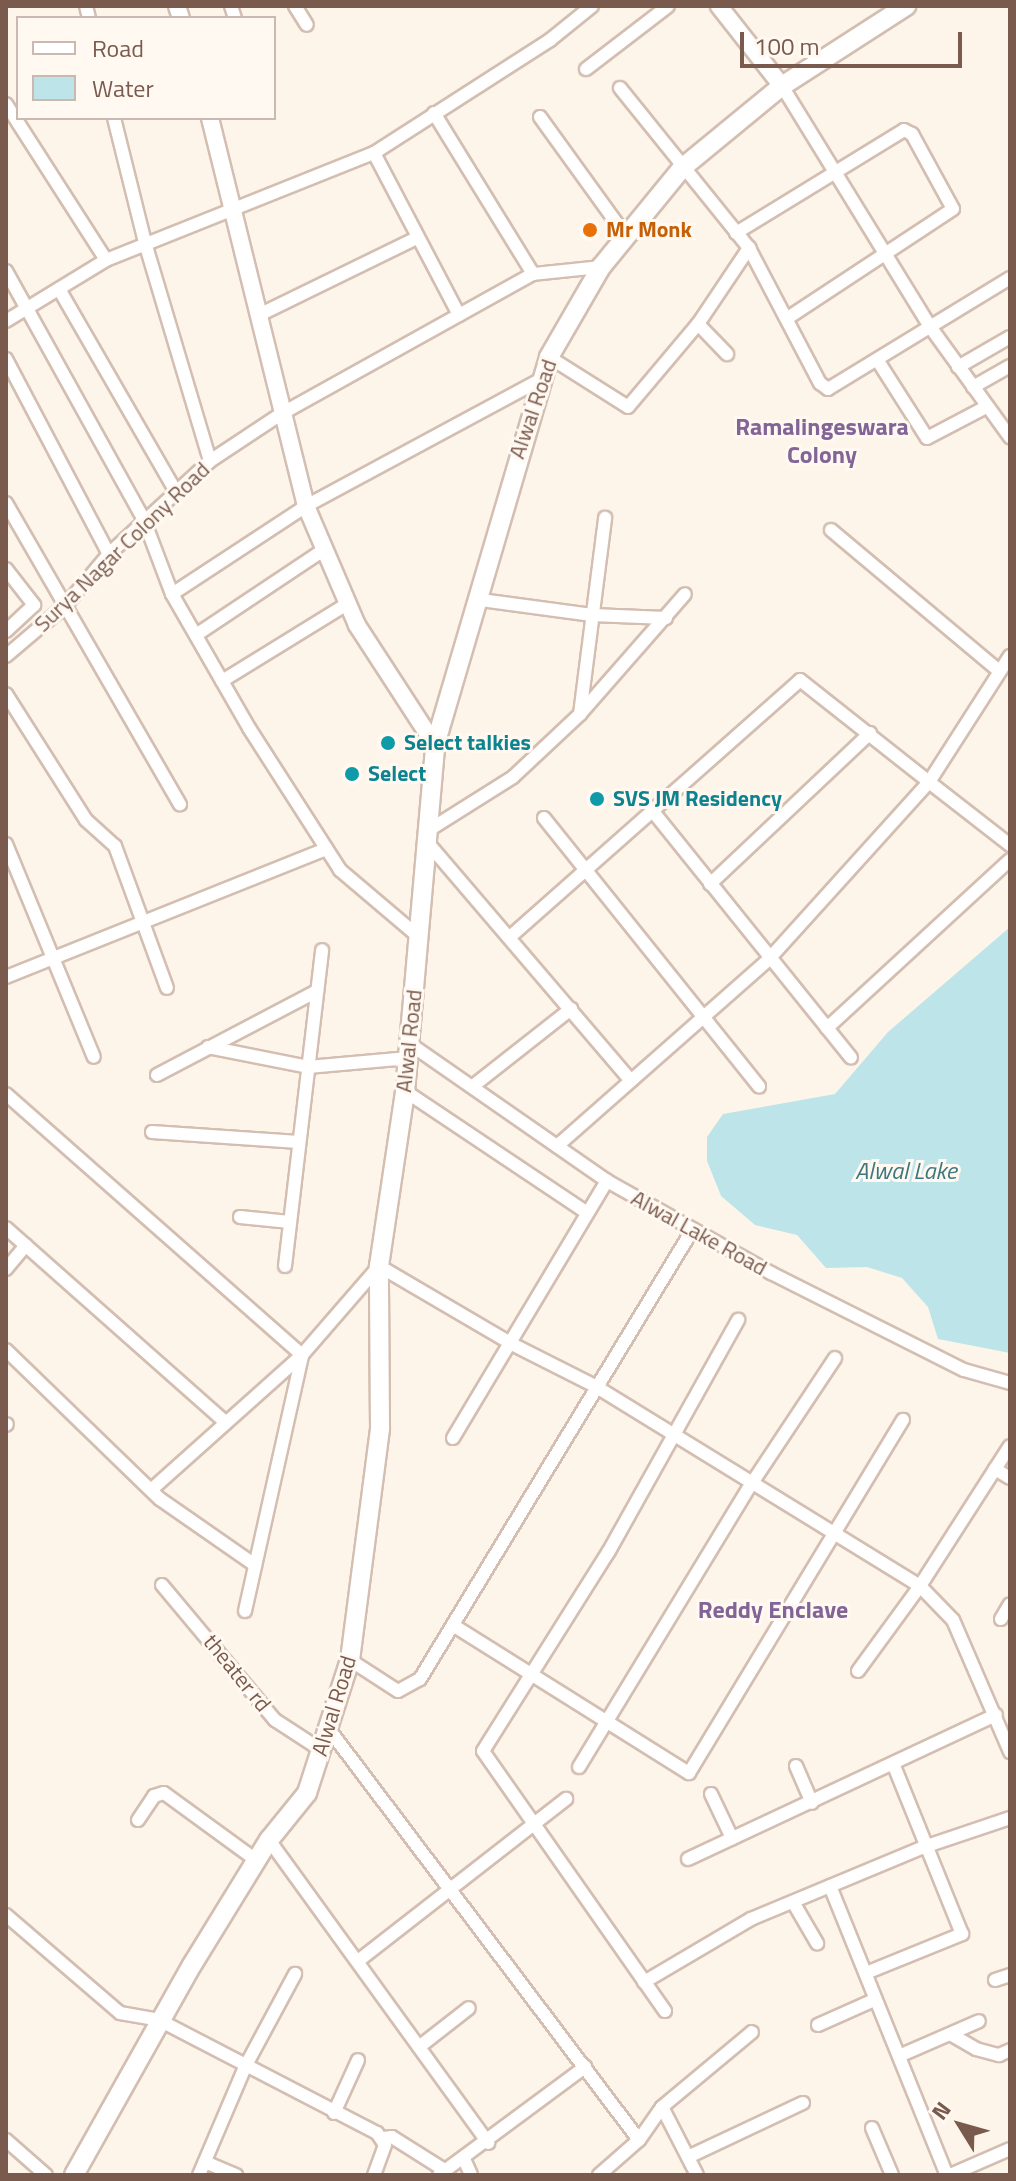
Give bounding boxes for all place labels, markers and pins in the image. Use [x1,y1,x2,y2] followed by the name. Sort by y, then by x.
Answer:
[606,217,692,243] place label: Mr Monk
[581,221,599,239] marker: Mr Monk
[404,730,531,756] place label: Select talkies
[379,734,397,752] marker: Select talkies
[368,761,426,787] place label: Select
[343,765,361,783] marker: Select
[613,786,782,812] place label: SVS JM Residency
[588,790,606,808] marker: SVS JM Residency

